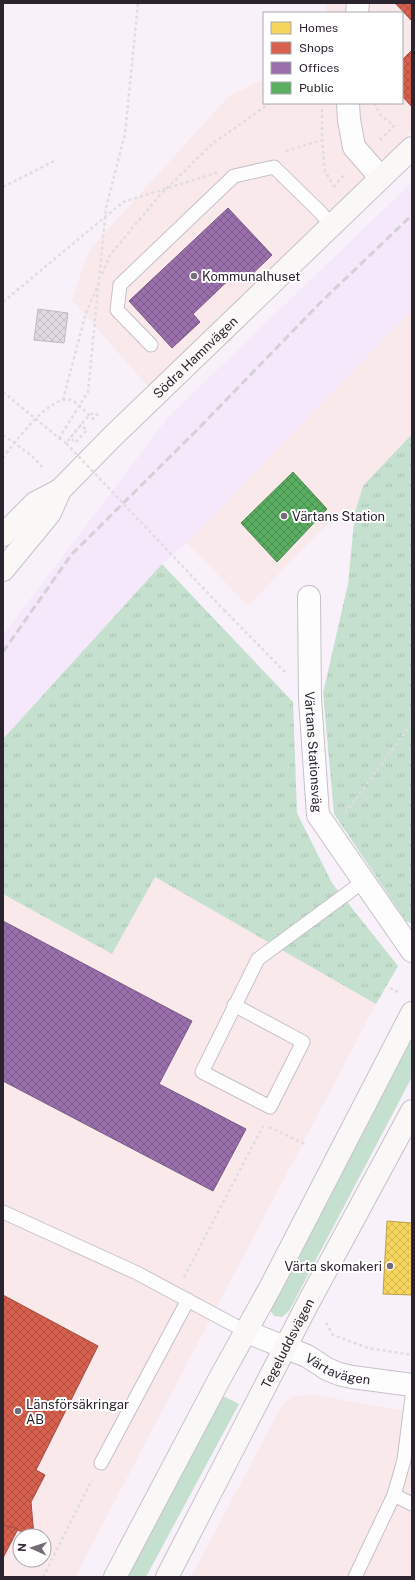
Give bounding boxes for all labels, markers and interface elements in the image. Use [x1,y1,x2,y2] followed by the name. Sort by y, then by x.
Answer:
[263,12,403,104] legend
[299,21,338,35] text: Homes
[299,41,334,55] text: Shops
[299,61,339,75] text: Offices
[299,81,334,95] text: Public
[202,269,300,284] place label: Kommunalhuset
[189,271,199,281] marker: Kommunalhuset
[150,313,241,401] street label: Södra Hamnvägen
[292,509,385,524] place label: Värtans Station
[279,511,289,521] marker: Värtans Station
[302,691,325,813] street label: Värtans Stationsväg
[284,1259,382,1274] place label: Värta skomakeri
[385,1261,395,1271] marker: Värta skomakeri
[258,1296,317,1391] street label: Tegeluddsvägen
[303,1350,371,1387] street label: Värtavägen
[26,1397,129,1427] place label: Länsförsäkringar AB
[13,1406,23,1416] marker: Länsförsäkringar AB
[12,1528,52,1568] north arrow
[16,1543,28,1552] text: N

